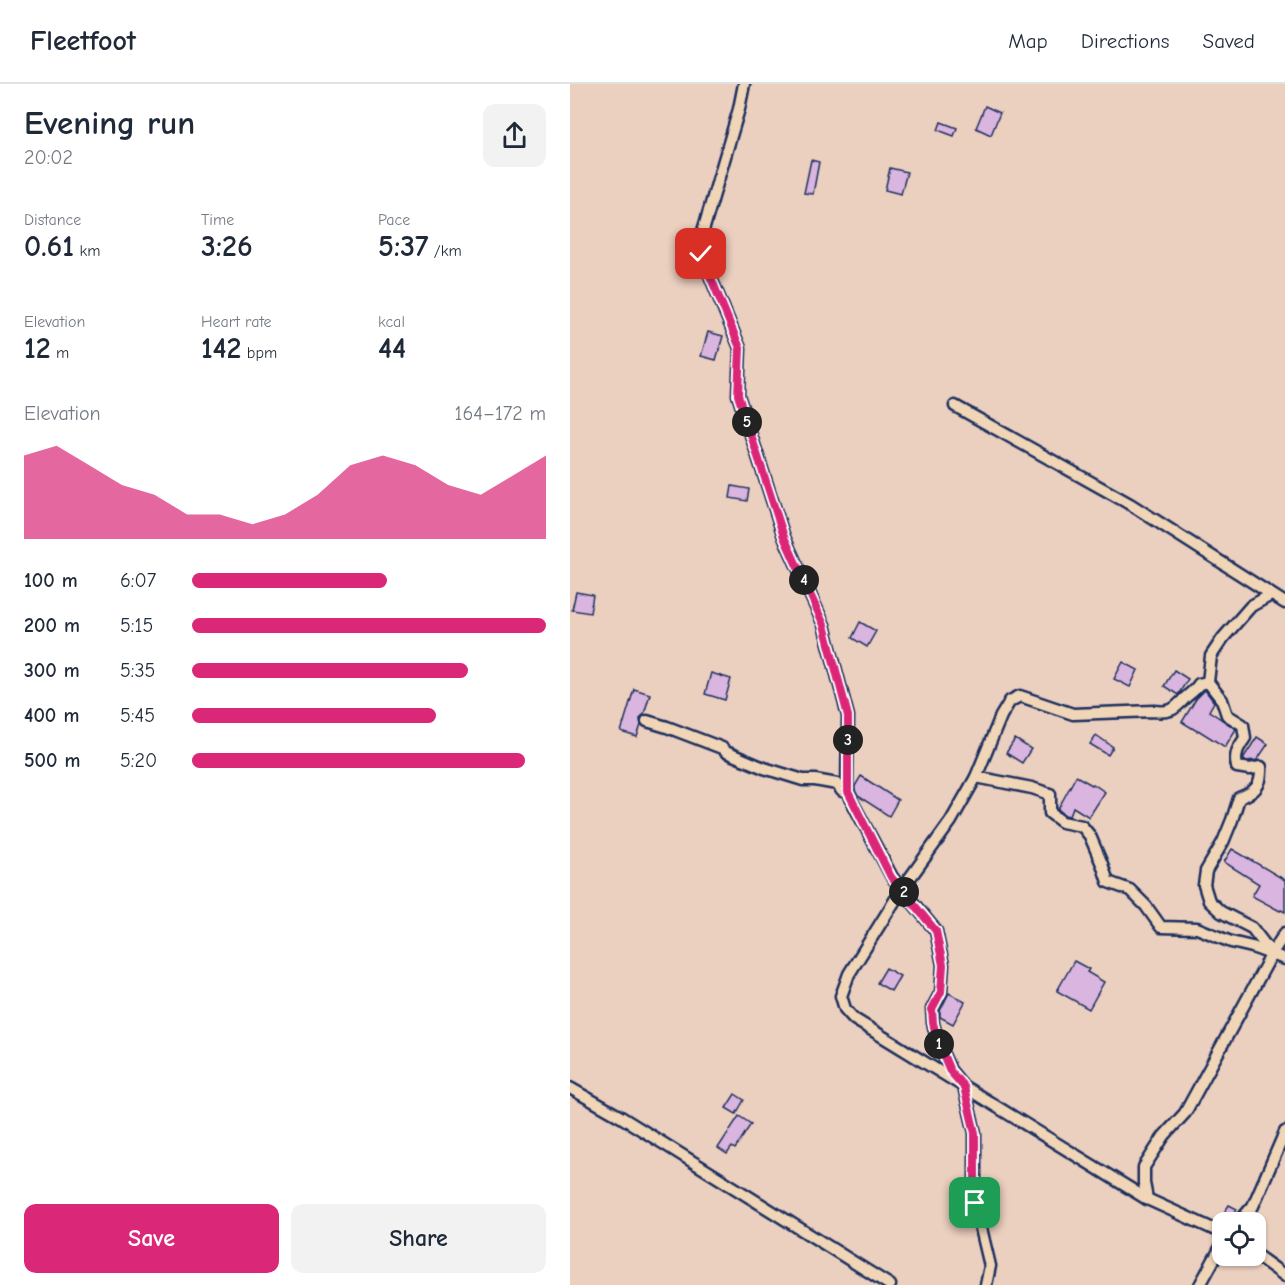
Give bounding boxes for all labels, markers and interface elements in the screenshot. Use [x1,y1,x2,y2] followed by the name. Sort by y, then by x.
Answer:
[30,25,136,57] text: Fleetfoot
[1008,29,1048,53] text: Map
[1081,29,1170,53] text: Directions
[1203,29,1255,53] text: Saved
[24,104,195,142] text: Evening run
[483,104,546,167] button: share
[24,146,73,169] text: 20:02
[24,211,81,229] text: Distance
[201,211,234,229] text: Time
[378,211,410,229] text: Pace
[675,228,726,279] pin
[24,229,74,264] text: 0.61
[201,229,253,264] text: 3:26
[378,229,428,264] text: 5:37
[684,237,717,270] icon: check
[74,242,100,260] text: km
[428,242,462,260] text: /km
[24,313,85,331] text: Elevation
[201,313,272,331] text: Heart rate
[378,313,405,331] text: kcal
[24,331,51,366] text: 12
[201,331,242,366] text: 142
[378,331,406,366] text: 44
[51,344,69,362] text: m
[242,344,277,362] text: bpm
[24,402,101,425] text: Elevation
[455,402,546,425] text: 164–172 m
[732,407,762,437] pin: 5
[743,413,751,431] text: 5
[789,565,819,595] pin: 4
[24,569,78,592] text: 100 m
[120,569,156,592] text: 6:07
[800,571,808,589] text: 4
[24,614,80,637] text: 200 m
[120,614,153,637] text: 5:15
[24,659,80,682] text: 300 m
[120,659,155,682] text: 5:35
[24,704,79,727] text: 400 m
[120,704,155,727] text: 5:45
[833,725,863,755] pin: 3
[844,731,852,749] text: 3
[24,749,81,772] text: 500 m
[120,749,157,772] text: 5:20
[889,877,919,907] pin: 2
[900,883,908,901] text: 2
[924,1029,954,1059] pin: 1
[936,1035,942,1053] text: 1
[949,1177,1000,1228] pin
[958,1186,991,1219] icon: arrive
[24,1204,279,1273] button: Save
[291,1204,546,1273] button: Share
[1212,1212,1266,1266] map controls
[1212,1212,1266,1266] button: locate

